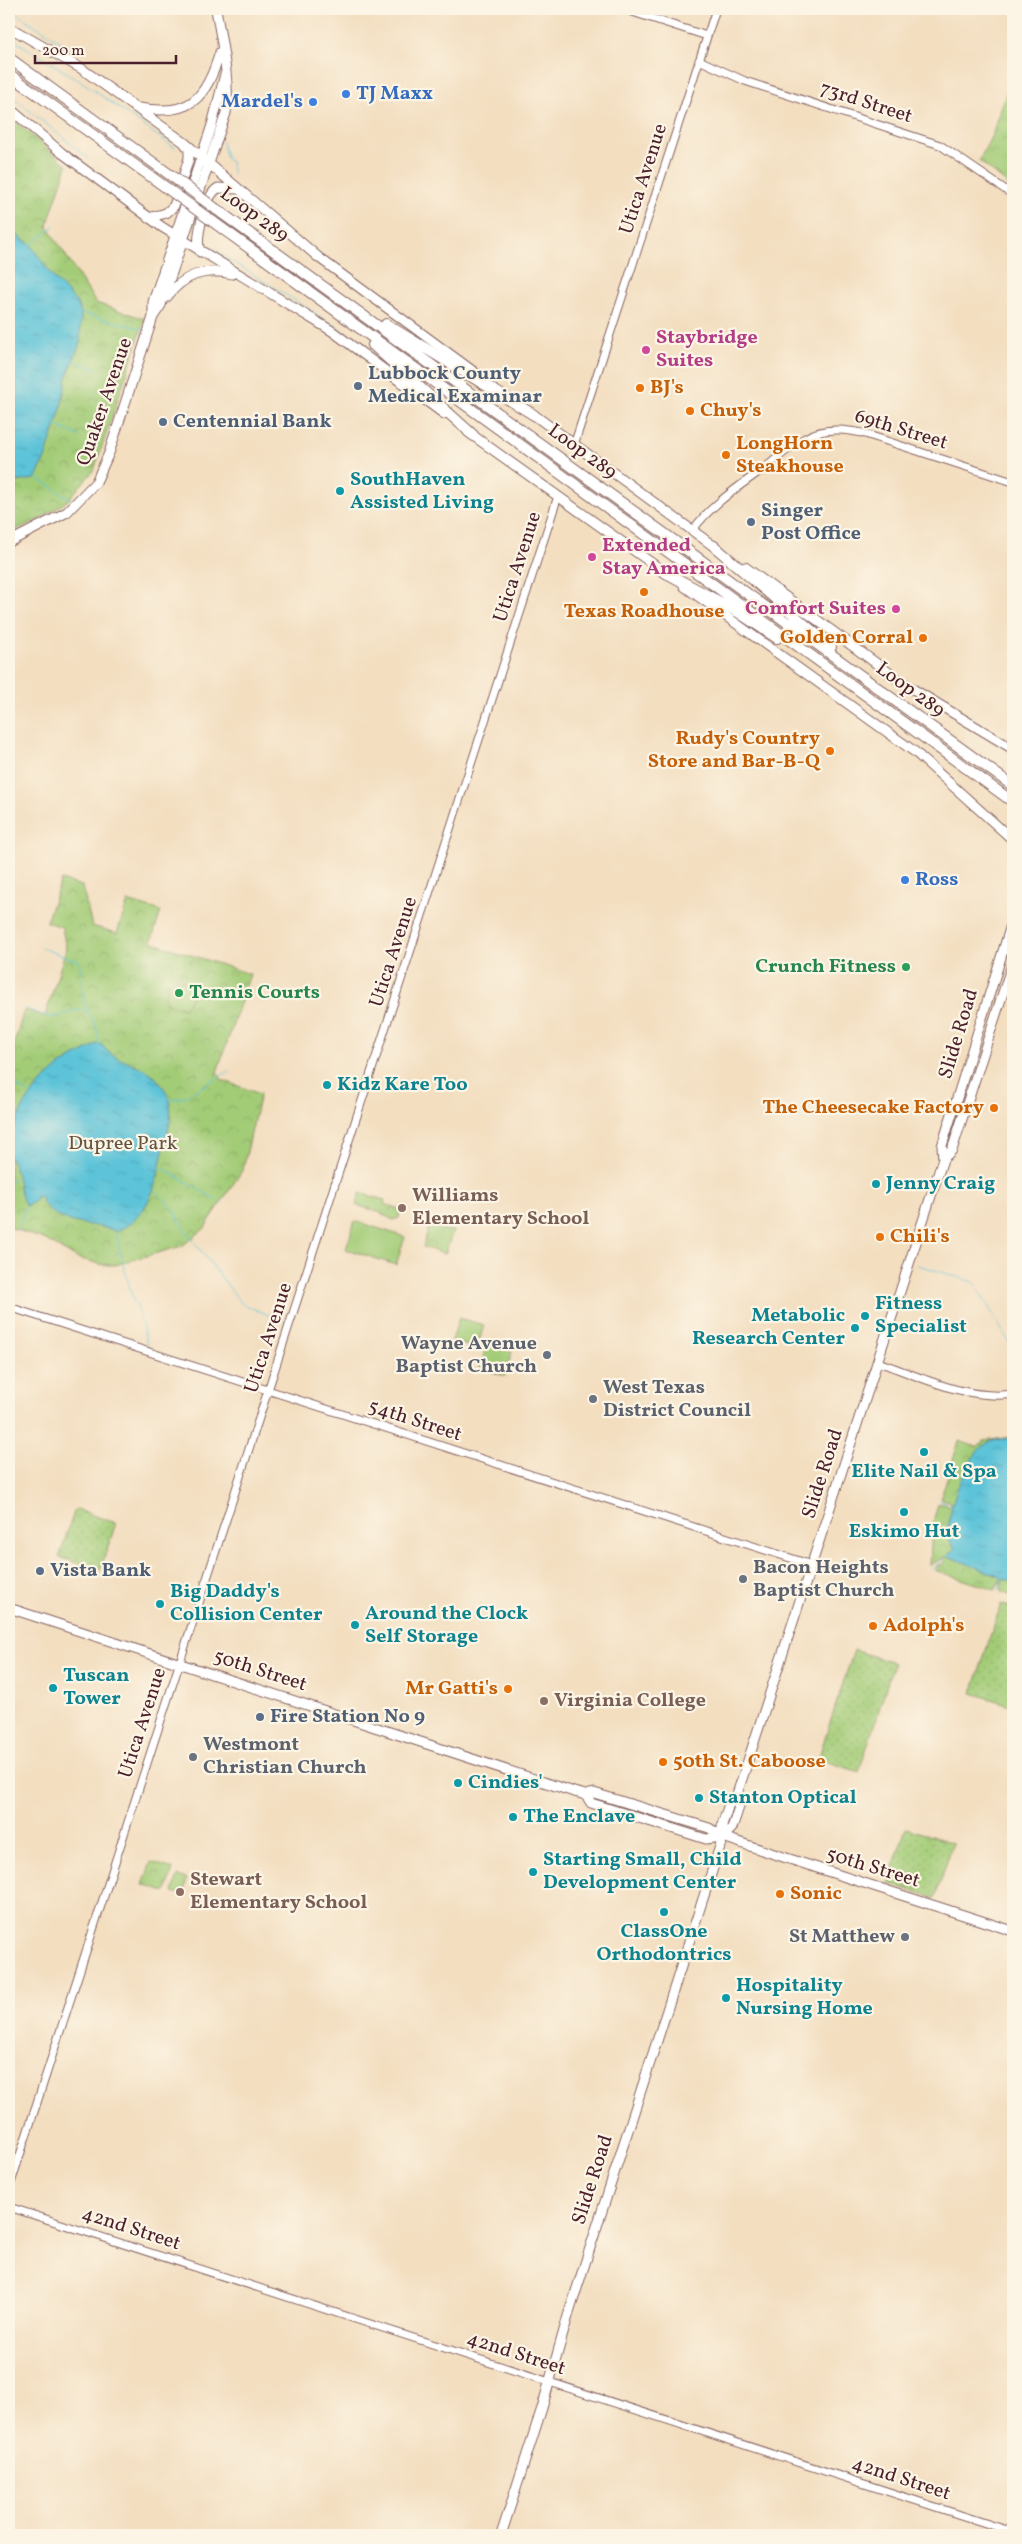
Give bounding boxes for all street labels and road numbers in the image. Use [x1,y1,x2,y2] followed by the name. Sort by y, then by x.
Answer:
[816,75,916,131] street label: 73rd Street
[613,120,675,238] street label: Utica Avenue
[214,180,294,250] street label: Loop 289
[70,334,140,470] street label: Quaker Avenue
[851,403,951,457] street label: 69th Street
[542,417,622,487] street label: Loop 289
[487,508,549,626] street label: Utica Avenue
[870,655,950,725] street label: Loop 289
[363,893,425,1011] street label: Utica Avenue
[932,985,986,1083] street label: Slide Road
[238,1279,300,1397] street label: Utica Avenue
[365,1393,465,1449] street label: 54th Street
[795,1425,851,1523] street label: Slide Road
[210,1643,310,1699] street label: 50th Street
[112,1664,174,1782] street label: Utica Avenue
[823,1840,923,1896] street label: 50th Street
[565,2131,621,2229] street label: Slide Road
[78,2200,184,2258] street label: 42nd Street
[463,2325,569,2383] street label: 42nd Street
[848,2450,954,2508] street label: 42nd Street

